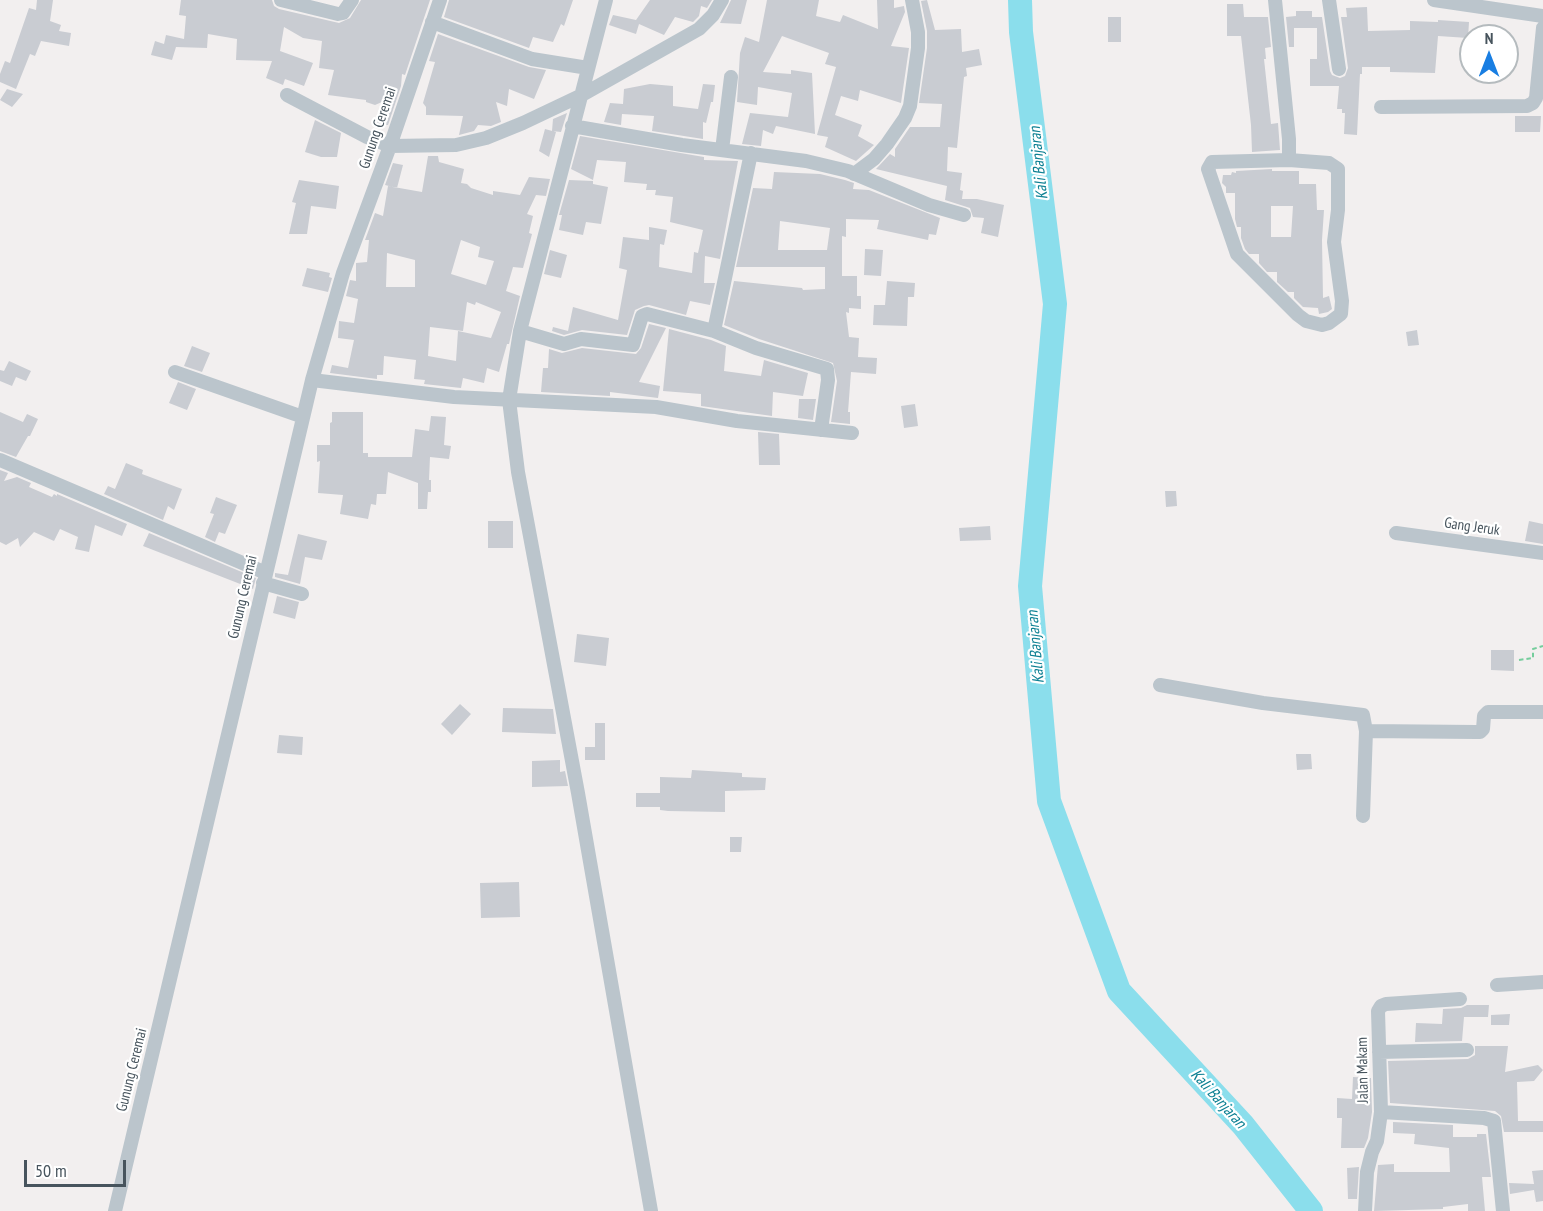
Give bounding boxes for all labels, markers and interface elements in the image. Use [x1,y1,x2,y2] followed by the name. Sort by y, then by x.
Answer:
[1459,24,1519,84] north arrow
[1485,28,1493,48] text: N
[356,85,400,171] street label: Gunung Ceremai
[1026,126,1052,200] water label: Kali Banjaran
[1443,514,1501,540] street label: Gang Jeruk
[225,553,261,641] street label: Gunung Ceremai
[1023,610,1049,684] water label: Kali Banjaran
[113,1026,151,1114] street label: Gunung Ceremai
[1353,1037,1373,1103] street label: Jalan Makam
[1186,1065,1250,1133] water label: Kali Banjaran
[27,1148,129,1186] scale bar
[35,1159,67,1182] text: 50 m

